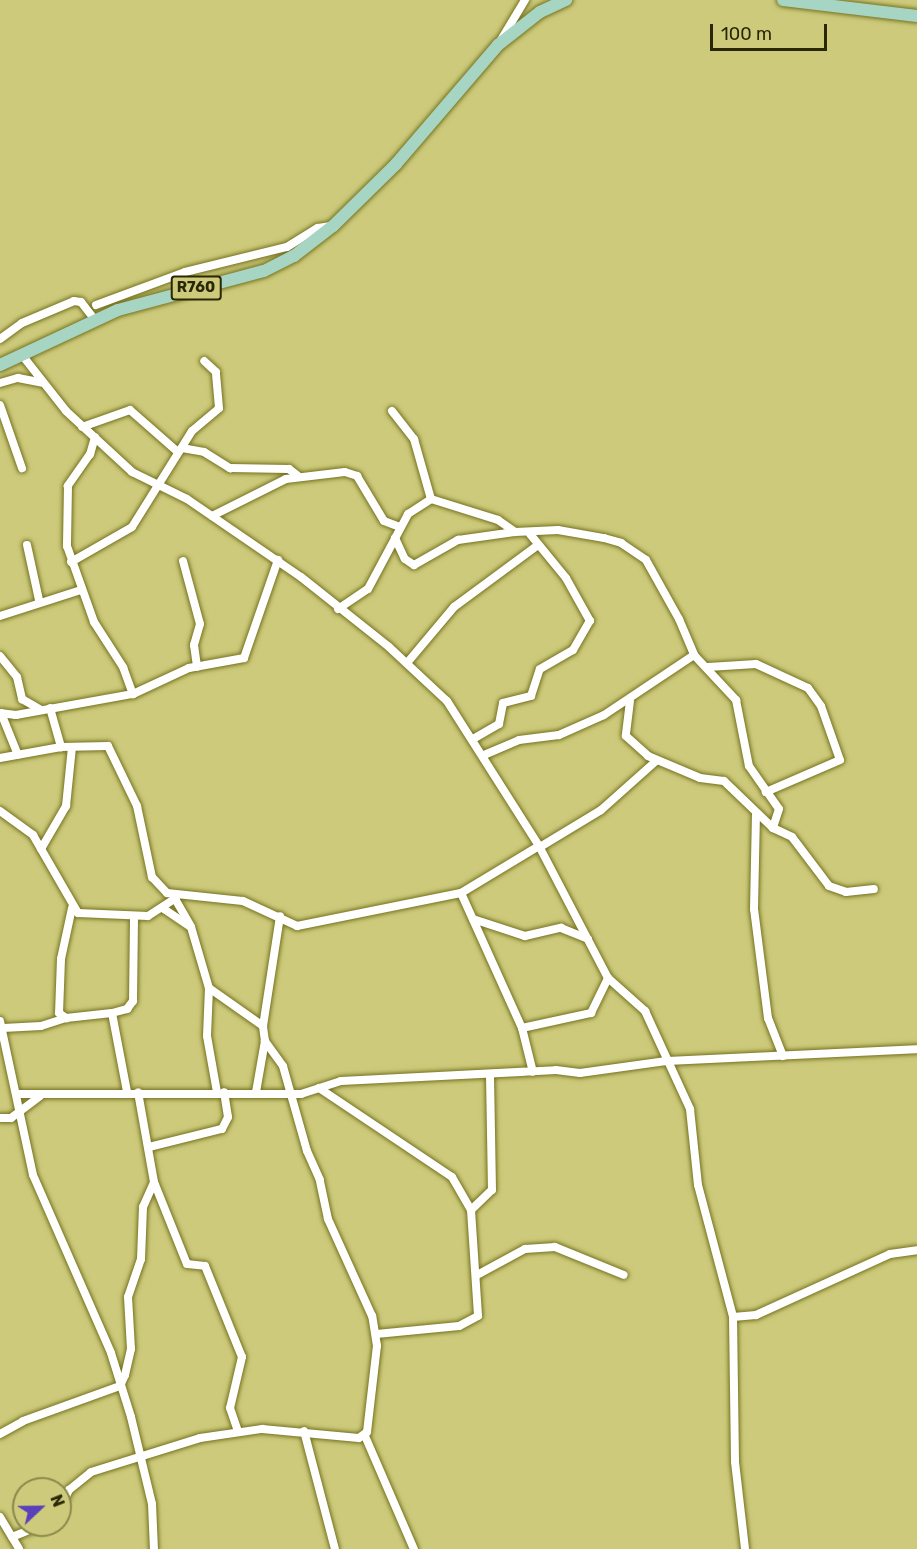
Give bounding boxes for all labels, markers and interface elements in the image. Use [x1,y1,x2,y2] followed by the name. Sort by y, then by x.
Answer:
[713,12,830,50] scale bar
[721,23,772,45] text: 100 m
[170,276,222,300] road number: R760
[12,1477,72,1537] north arrow
[46,1492,68,1510] text: N

